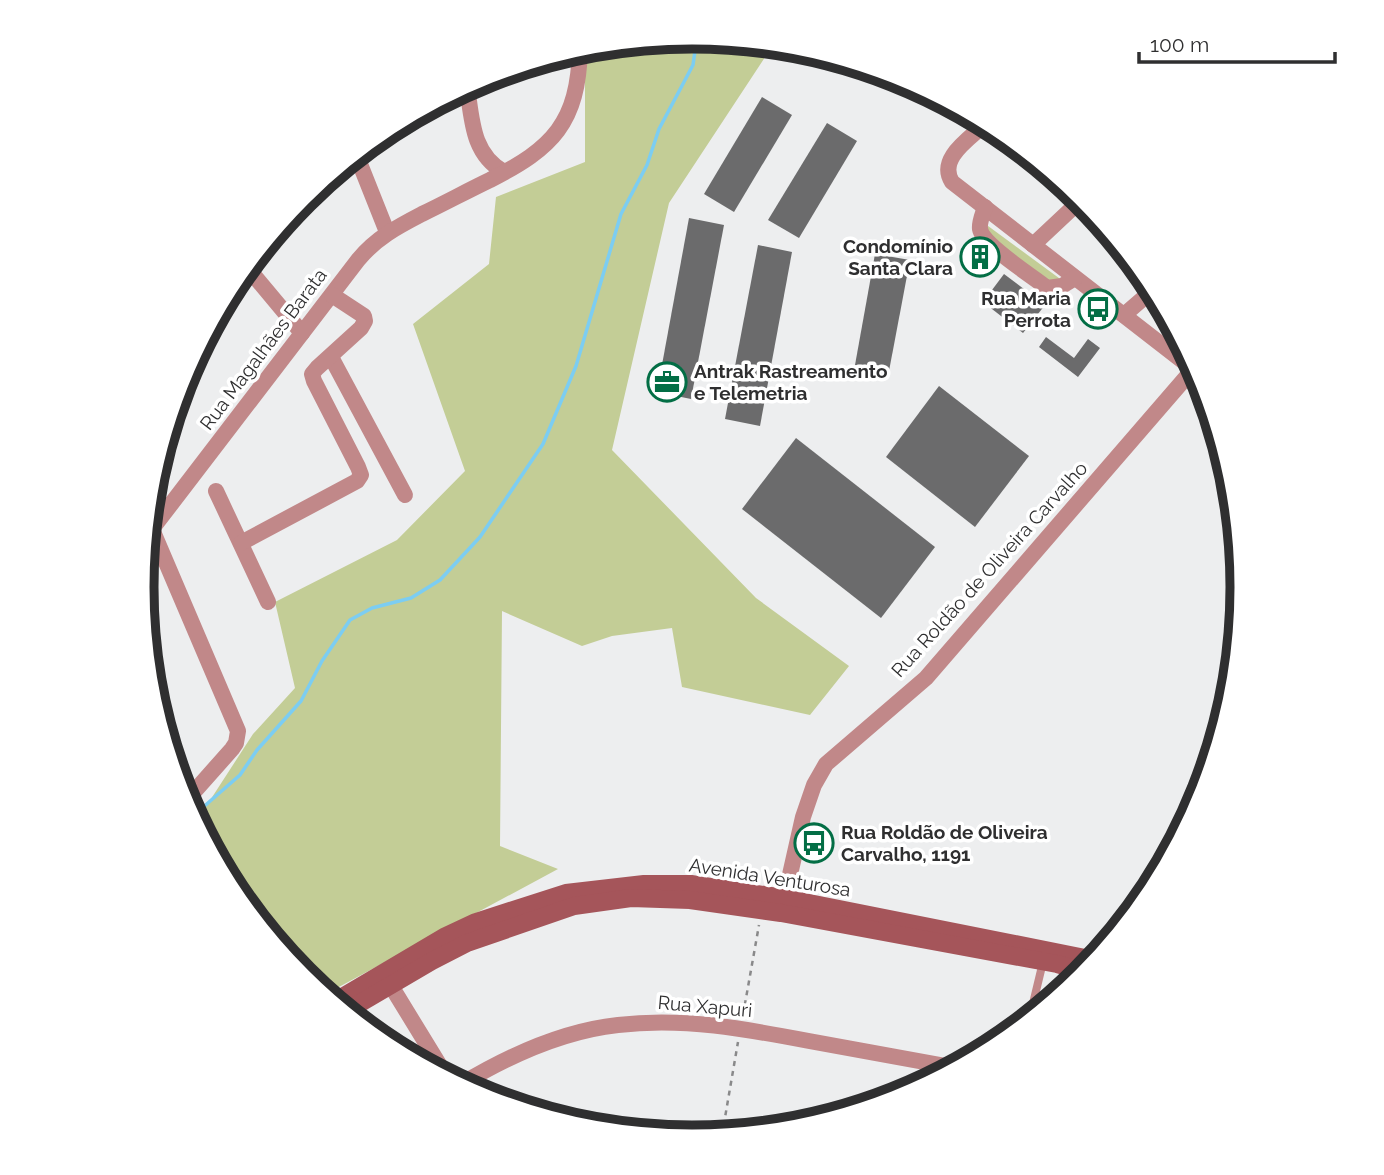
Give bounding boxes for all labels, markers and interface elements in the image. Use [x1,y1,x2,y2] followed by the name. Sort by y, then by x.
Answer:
[1139,21,1335,65] scale bar
[1150,32,1209,57] text: 100 m
[843,235,953,279] place label: Condomínio Santa Clara
[959,236,1001,278] building icon: Condomínio Santa Clara
[195,264,331,434] street label: Rua Magalhães Barata
[981,287,1071,331] place label: Rua Maria Perrota
[1077,288,1119,330] bus stop icon: Rua Maria Perrota
[694,360,888,404] place label: Antrak Rastreamento e Telemetria
[646,361,688,403] office icon: Antrak Rastreamento e Telemetria
[887,457,1091,681] street label: Rua Roldão de Oliveira Carvalho
[841,821,1048,865] place label: Rua Roldão de Oliveira Carvalho, 1191
[793,822,835,864] bus stop icon: Rua Roldão de Oliveira Carvalho, 1191
[688,853,852,901] street label: Avenida Venturosa
[657,991,753,1021] street label: Rua Xapuri

